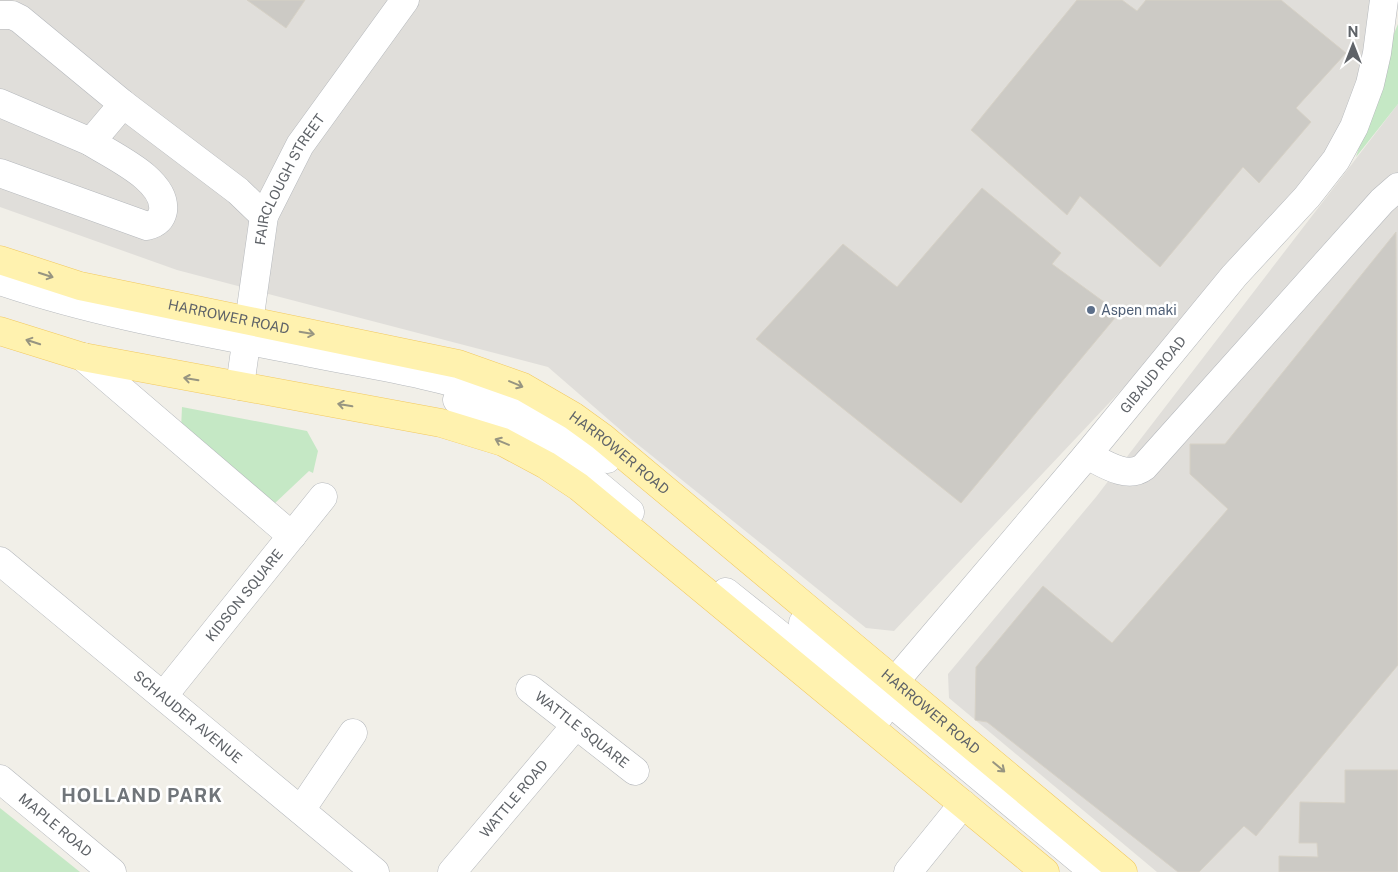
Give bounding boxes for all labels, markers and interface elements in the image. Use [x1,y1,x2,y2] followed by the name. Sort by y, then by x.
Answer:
[1328,20,1378,70] north arrow
[1348,24,1358,40] text: N
[252,111,328,246] street label: FAIRCLOUGH STREET
[38,271,54,281] one-way arrow
[167,296,291,337] street label: HARROWER ROAD
[1101,302,1177,318] place label: Aspen maki
[1085,304,1097,316] marker: Aspen maki
[299,328,315,338] one-way arrow
[1117,333,1189,416] street label: GIBAUD ROAD
[26,337,42,346] one-way arrow
[184,373,200,383] one-way arrow
[508,380,523,389] one-way arrow
[337,399,353,409] one-way arrow
[566,408,672,498] street label: HARROWER ROAD
[495,437,510,447] one-way arrow
[202,546,286,644] street label: KIDSON SQUARE
[878,666,983,757] street label: HARROWER ROAD
[130,667,245,766] street label: SCHAUDER AVENUE
[532,688,632,771] street label: WATTLE SQUARE
[477,757,551,841] street label: WATTLE ROAD
[992,761,1005,773] one-way arrow
[61,784,223,806] district label: HOLLAND PARK
[16,790,95,860] street label: MAPLE ROAD

